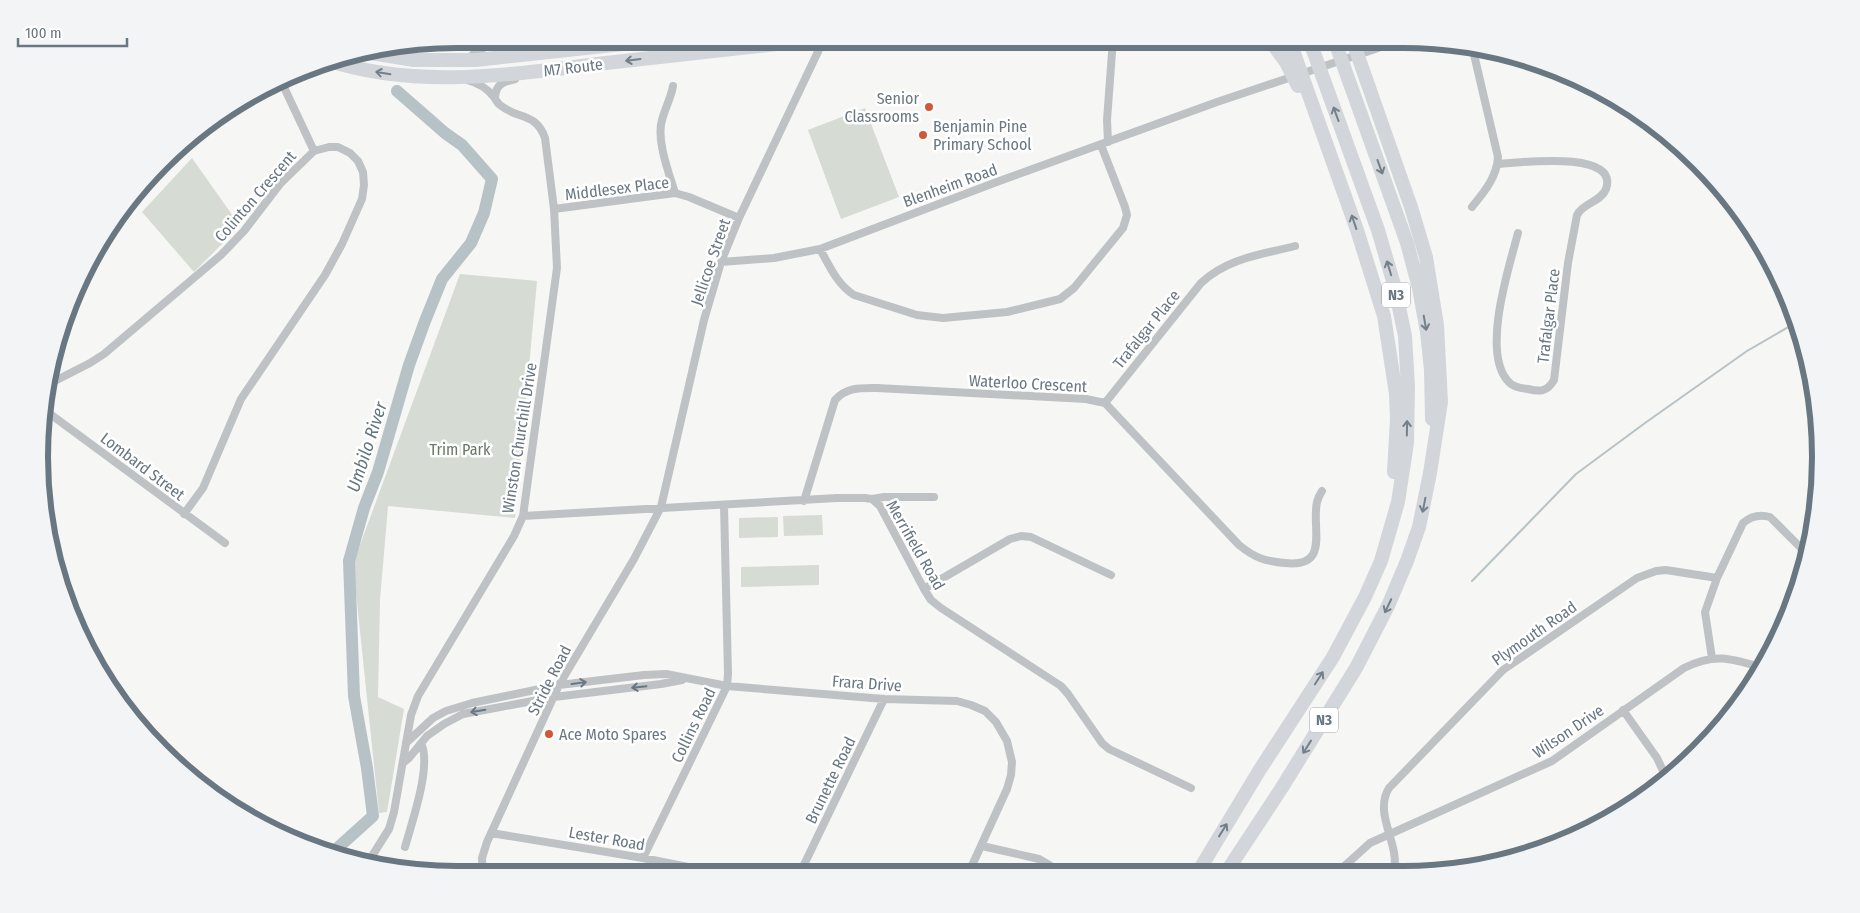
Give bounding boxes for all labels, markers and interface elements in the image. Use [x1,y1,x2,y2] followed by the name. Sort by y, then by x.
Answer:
[18,15,126,47] scale bar
[25,24,62,42] text: 100 m
[542,54,604,81] street label: M7 Route
[625,55,641,65] one-way arrow
[375,67,391,77] one-way arrow
[845,89,919,126] place label: Senior Classrooms
[923,101,935,113] marker: Senior Classrooms
[1331,107,1340,122] one-way arrow
[933,117,1032,154] place label: Benjamin Pine Primary School
[917,129,929,141] marker: Benjamin Pine Primary School
[211,146,301,246] street label: Colinton Crescent
[1376,159,1385,174] one-way arrow
[900,160,1000,211] street label: Blenheim Road
[564,173,670,204] street label: Middlesex Place
[1349,214,1358,230] one-way arrow
[687,215,734,308] street label: Jellicoe Street
[1383,260,1393,276] one-way arrow
[1533,267,1564,365] street label: Trafalgar Place
[1382,282,1410,308] road number: N3
[1109,286,1184,372] street label: Trafalgar Place
[1421,314,1431,330] one-way arrow
[498,361,541,515] street label: Winston Churchill Drive
[968,371,1088,396] street label: Waterloo Crescent
[342,398,392,495] water label: Umbilo River
[1403,420,1412,436] one-way arrow
[97,429,189,505] street label: Lombard Street
[429,440,491,459] park label: Trim Park
[882,497,949,593] street label: Merrifield Road
[1418,497,1428,513] one-way arrow
[1488,597,1580,670] street label: Plymouth Road
[1383,598,1392,613] one-way arrow
[524,642,575,718] street label: Stride Road
[1314,671,1325,685] one-way arrow
[831,672,903,695] street label: Frara Drive
[571,677,587,687] one-way arrow
[631,682,647,691] one-way arrow
[667,685,720,766] street label: Collins Road
[1529,701,1607,762] street label: Wilson Drive
[470,706,486,716] one-way arrow
[1310,708,1338,732] road number: N3
[559,725,667,744] place label: Ace Moto Spares
[543,728,555,740] marker: Ace Moto Spares
[801,734,860,827] street label: Brunette Road
[1302,740,1313,754] one-way arrow
[567,822,646,855] street label: Lester Road
[1218,823,1228,837] one-way arrow

